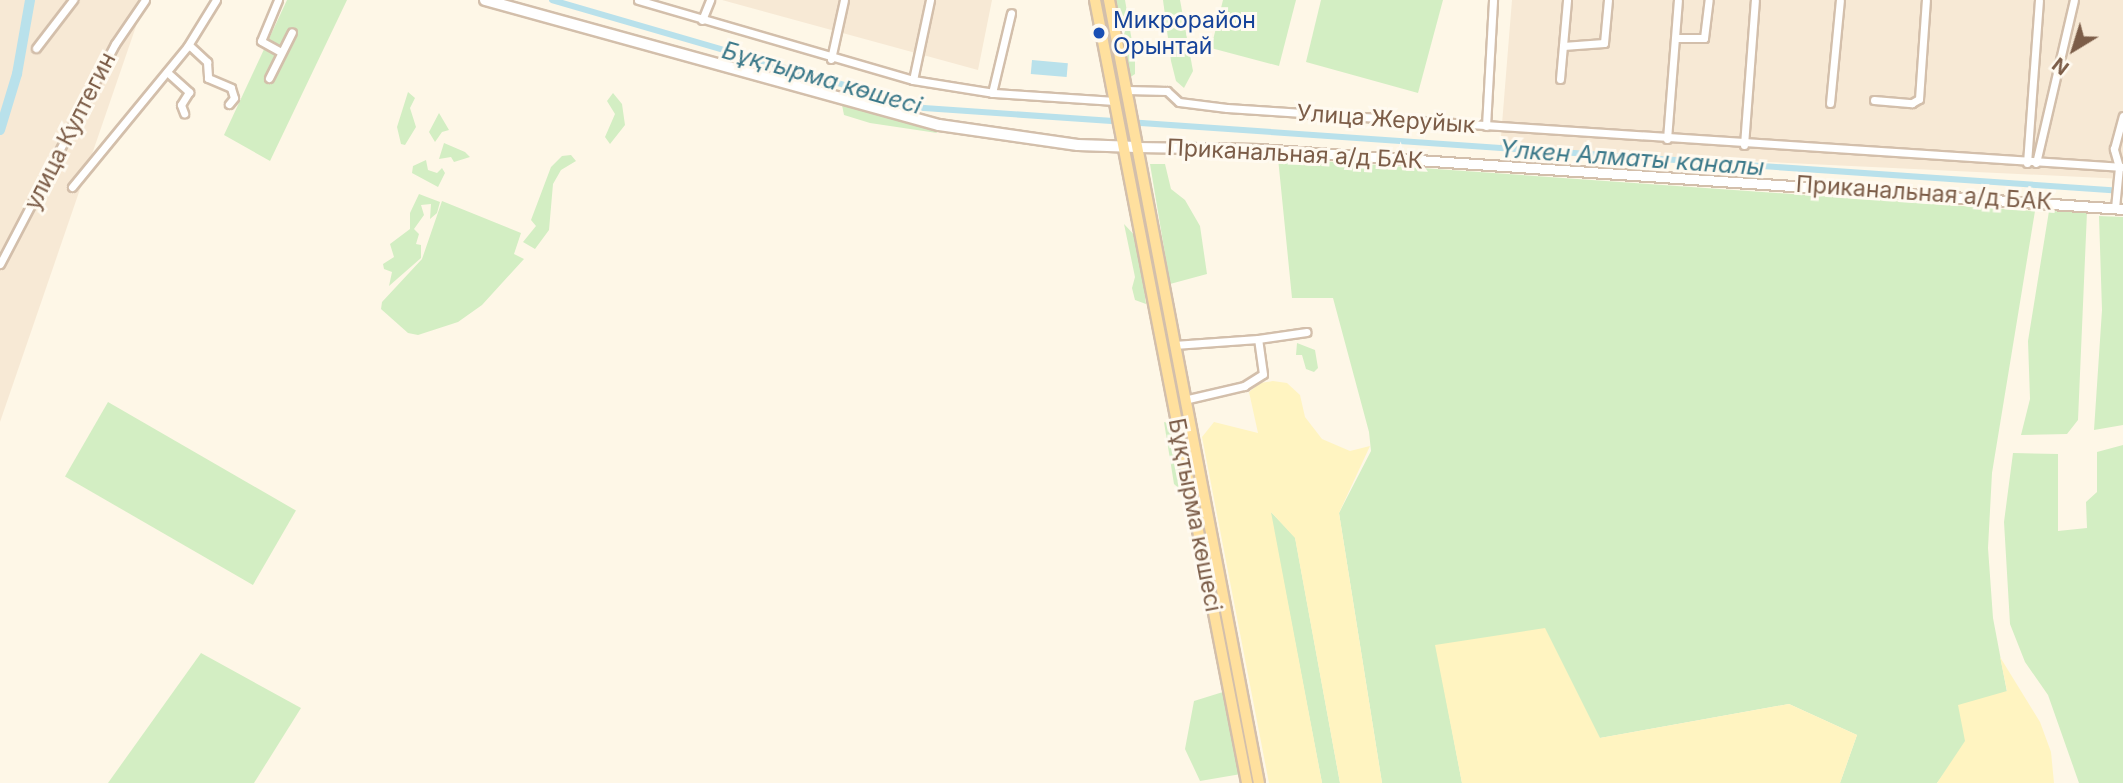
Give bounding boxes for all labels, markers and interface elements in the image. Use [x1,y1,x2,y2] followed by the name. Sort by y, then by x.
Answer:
[1113,6,1256,60] place label: Микрорайон Орынтай
[2039,14,2109,84] north arrow
[1091,25,1107,41] marker: Микрорайон Орынтай
[719,36,925,120] water label: Бұқтырма көшесі
[18,48,122,214] street label: улица Култегин
[2048,52,2074,79] text: N
[1296,99,1476,139] street label: Улица Жеруйык
[1166,133,1424,175] street label: Приканальная а/д БАК
[1499,134,1765,182] water label: Үлкен Алматы каналы
[1795,170,2053,216] street label: Приканальная а/д БАК
[1163,416,1227,614] street label: Бұқтырма көшесі

